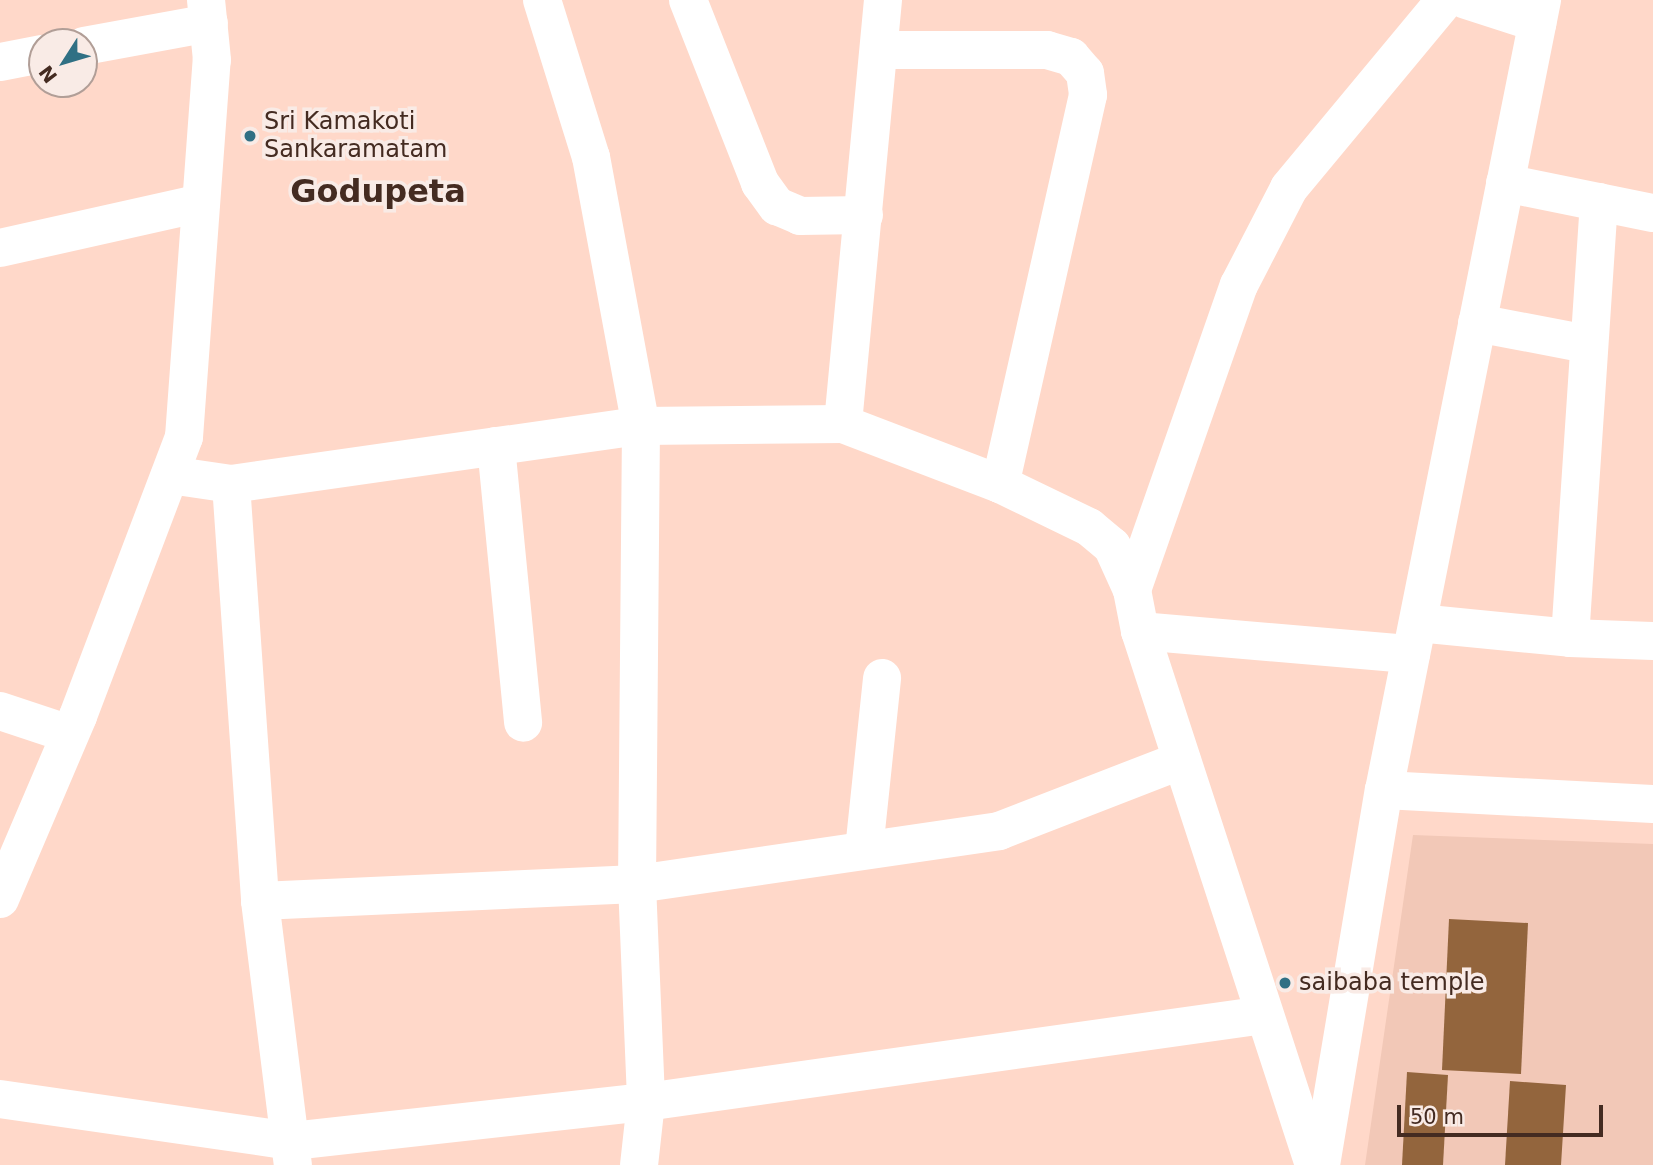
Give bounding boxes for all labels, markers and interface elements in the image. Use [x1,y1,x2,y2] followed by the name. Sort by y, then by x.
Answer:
[28,28,98,98] north arrow
[34,61,61,87] text: N
[264,108,447,164] place label: Sri Kamakoti Sankaramatam
[242,128,258,144] marker: Sri Kamakoti Sankaramatam
[290,172,466,210] district label: Godupeta
[1299,969,1485,997] place label: saibaba temple
[1277,975,1293,991] marker: saibaba temple
[1401,1092,1608,1136] scale bar
[1410,1105,1464,1129] text: 50 m

